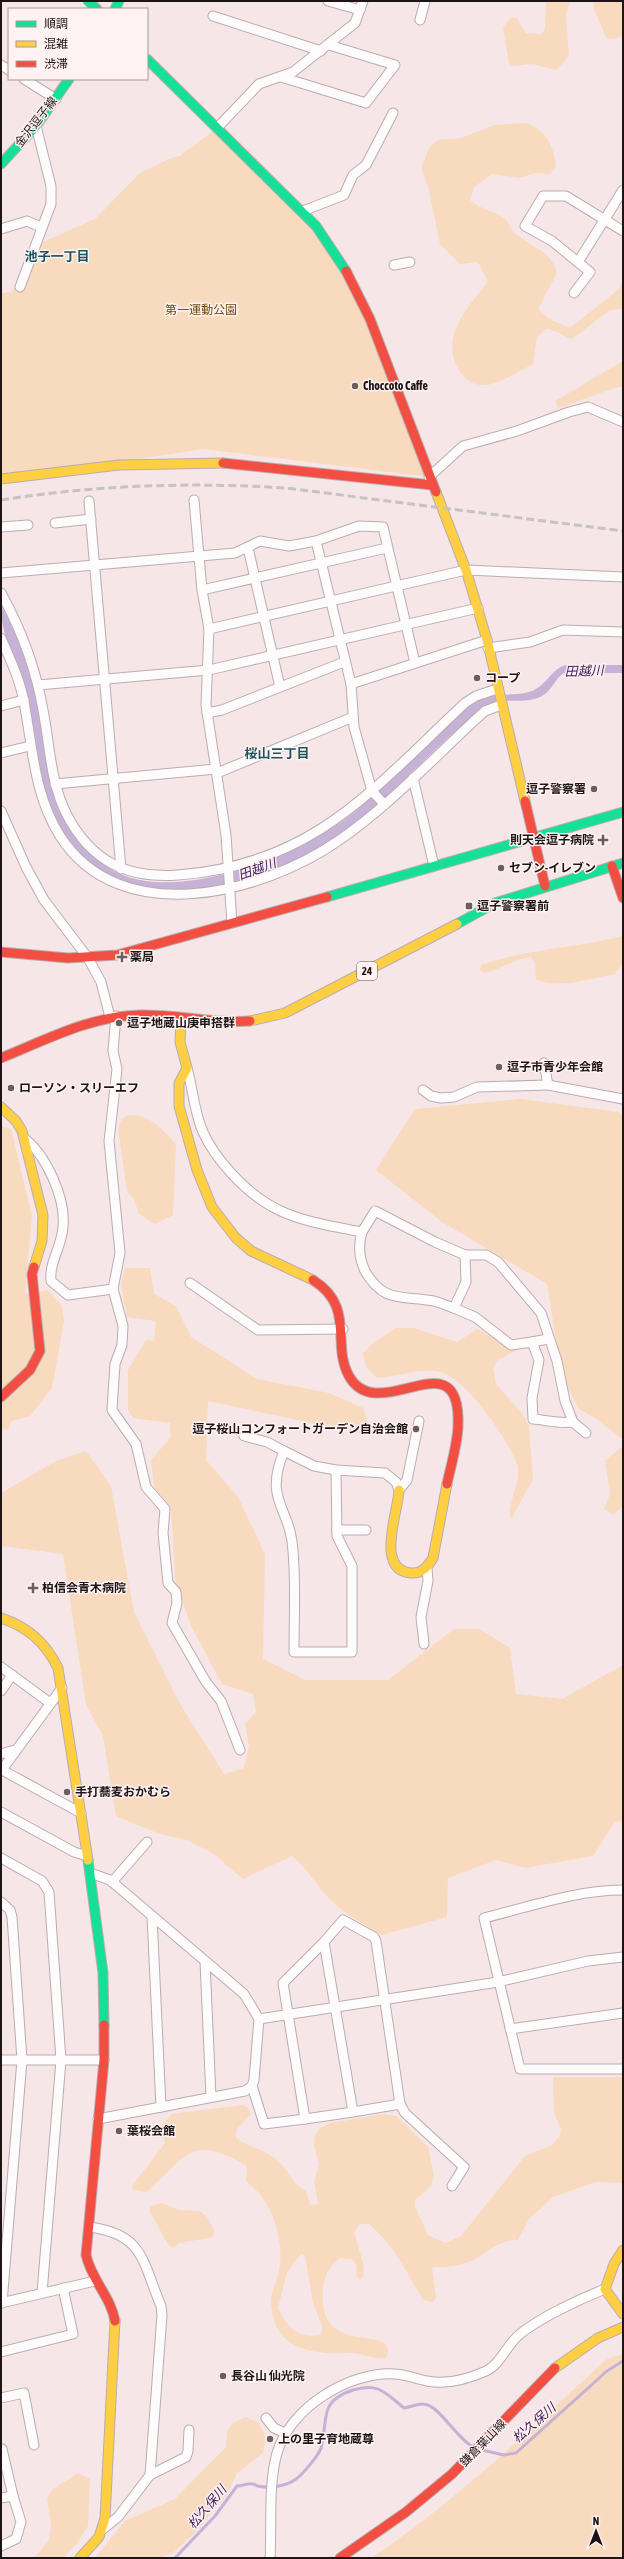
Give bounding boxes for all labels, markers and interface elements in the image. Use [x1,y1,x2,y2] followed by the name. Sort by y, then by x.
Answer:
[8,8,148,80] legend
[44,17,68,31] text: 順調
[44,37,68,51] text: 混雑
[44,57,68,71] text: 渋滞
[12,94,60,150] street label: 金沢逗子線
[24,249,90,264] district label: 池子一丁目
[165,303,237,317] park label: 第一運動公園
[363,379,428,393] place label: Choccoto Caffe
[350,381,360,391] marker: Choccoto Caffe
[564,663,606,679] water label: 田越川
[485,671,520,685] place label: コープ
[472,673,482,683] marker: コープ
[244,746,310,761] district label: 桜山三丁目
[526,782,586,796] place label: 逗子警察署
[589,784,599,794] marker: 逗子警察署
[510,833,594,847] place label: 則天会逗子病院
[597,834,609,846] marker: 則天会逗子病院
[236,855,280,883] water label: 田越川
[509,861,596,875] place label: セブン-イレブン
[496,863,506,873] marker: セブン-イレブン
[477,899,549,913] place label: 逗子警察署前
[464,901,474,911] marker: 逗子警察署前
[130,950,154,964] place label: 薬局
[117,952,127,962] marker: 薬局
[357,962,377,980] road number: 24
[127,1016,235,1030] place label: 逗子地蔵山庚申搭群
[114,1018,124,1028] marker: 逗子地蔵山庚申搭群
[507,1060,603,1074] place label: 逗子市青少年会館
[494,1062,504,1072] marker: 逗子市青少年会館
[19,1081,139,1095] place label: ローソン・スリーエフ
[6,1083,16,1093] marker: ローソン・スリーエフ
[192,1422,408,1436] place label: 逗子桜山コンフォートガーデン自治会館
[411,1424,421,1434] marker: 逗子桜山コンフォートガーデン自治会館
[42,1581,126,1595] place label: 柏信会青木病院
[27,1582,39,1594] marker: 柏信会青木病院
[75,1785,171,1799] place label: 手打蕎麦おかむら
[62,1787,72,1797] marker: 手打蕎麦おかむら
[127,2124,175,2138] place label: 葉桜会館
[114,2126,124,2136] marker: 葉桜会館
[231,2369,305,2383] place label: 長谷山 仙光院
[218,2371,228,2381] marker: 長谷山 仙光院
[509,2399,560,2446] water label: 松久保川
[457,2417,509,2469] street label: 鎌倉葉山線
[278,2432,374,2446] place label: 上の里子育地蔵尊
[265,2434,275,2444] marker: 上の里子育地蔵尊
[185,2481,231,2532] water label: 松久保川
[576,2511,616,2551] north arrow
[593,2515,599,2527] text: N

